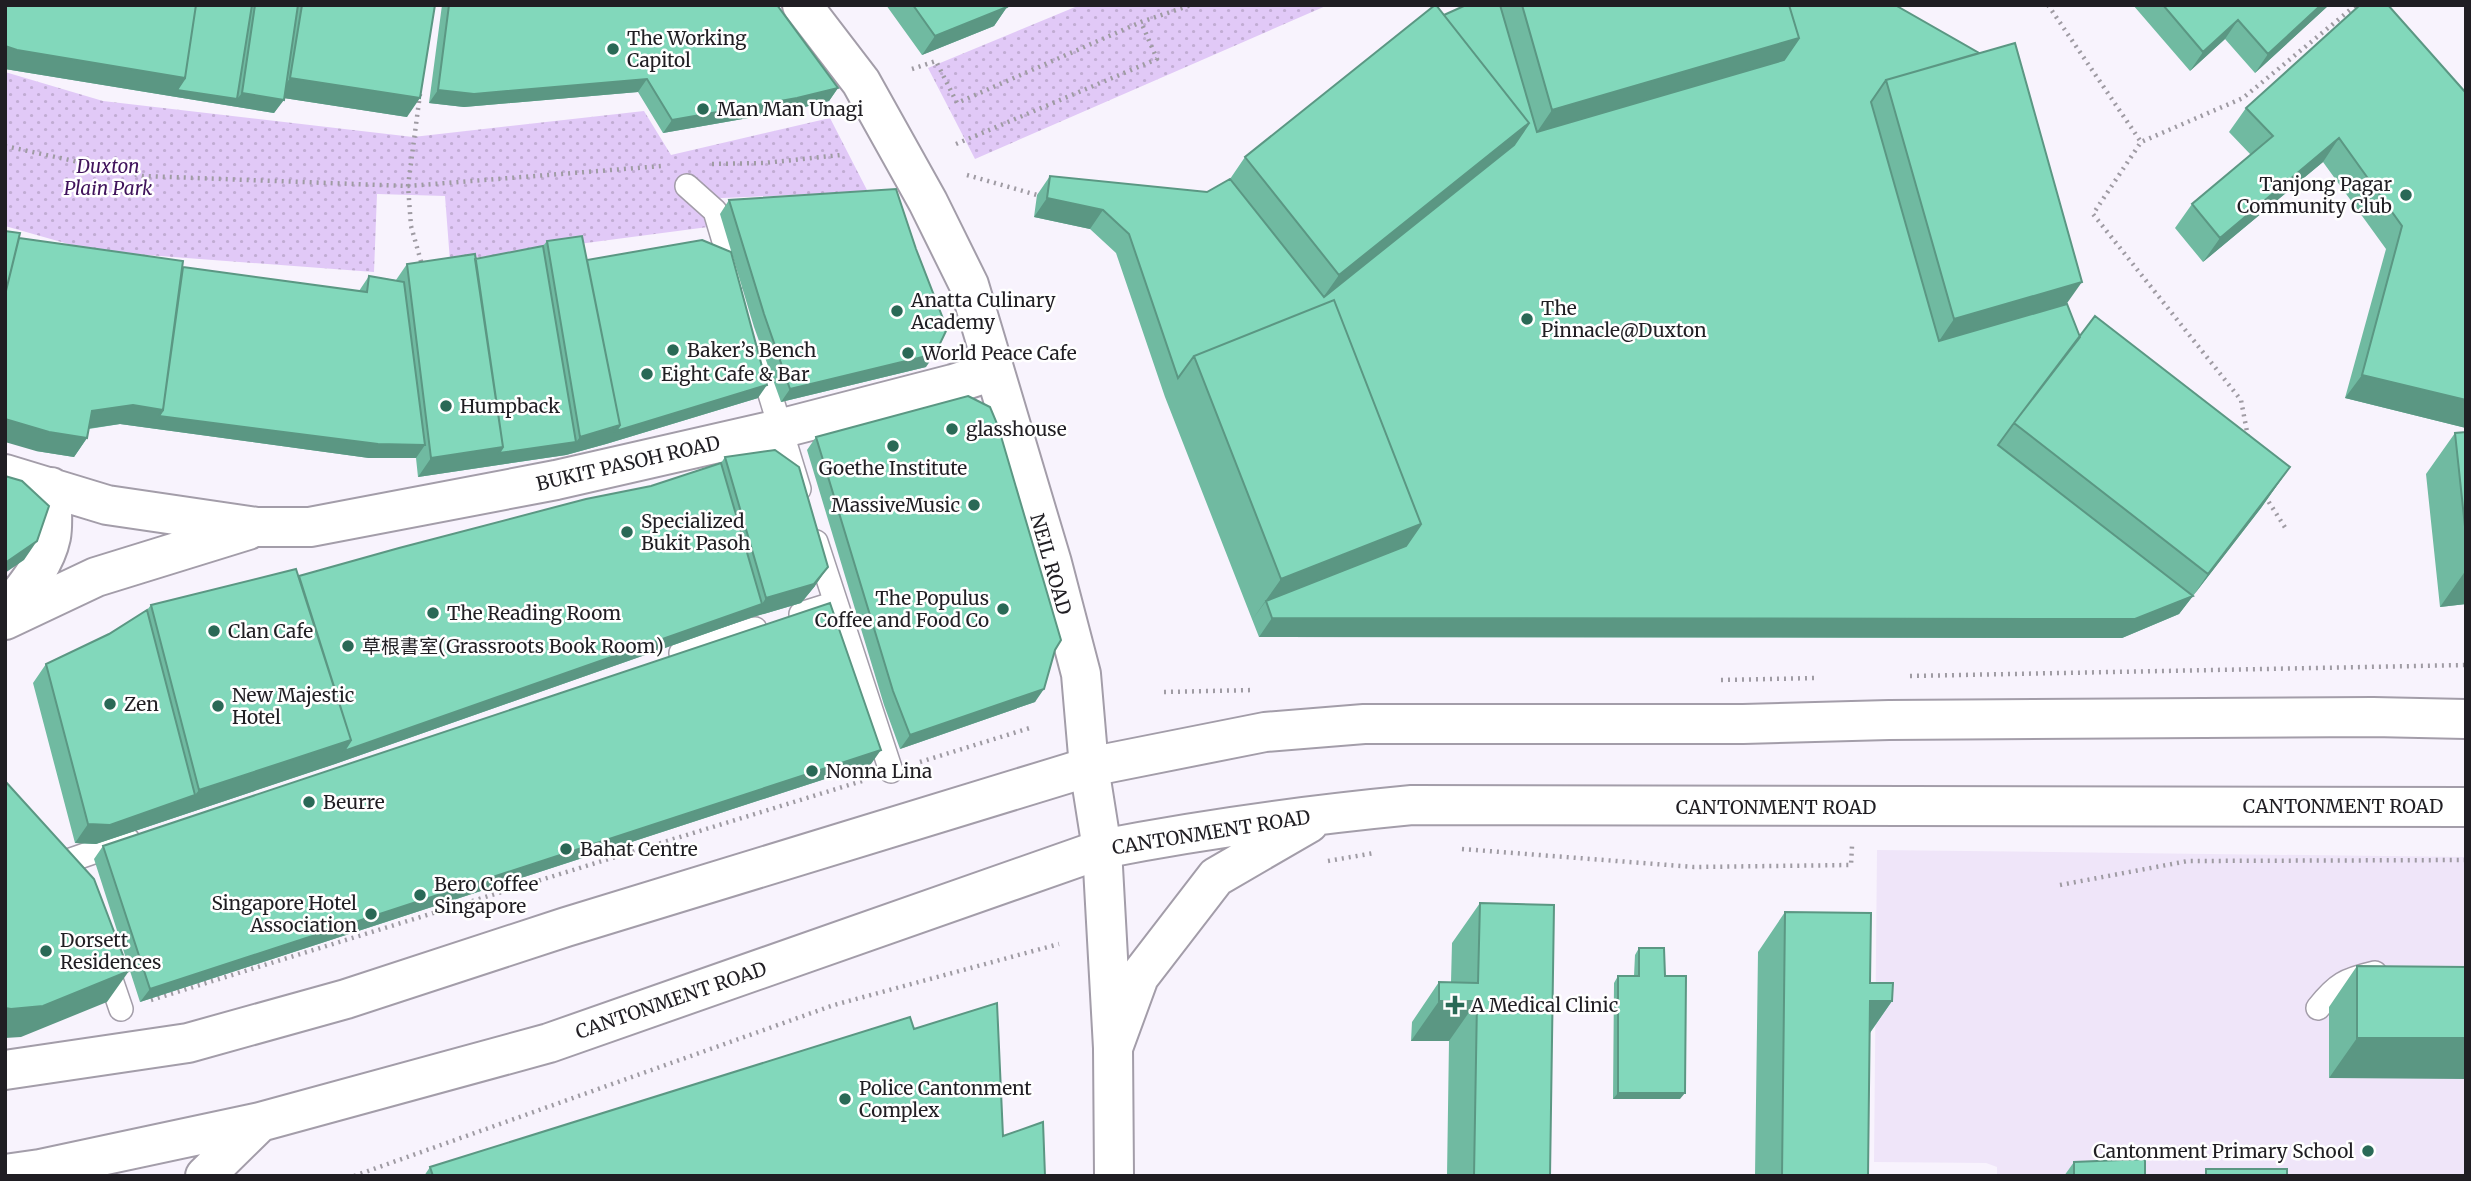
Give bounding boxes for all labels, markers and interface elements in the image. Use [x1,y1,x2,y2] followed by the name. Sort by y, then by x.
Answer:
[627,26,747,72] place label: The Working Capitol
[605,41,621,57] marker: The Working Capitol
[717,97,863,121] place label: Man Man Unagi
[695,101,711,117] marker: Man Man Unagi
[64,154,153,200] park label: Duxton Plain Park
[2237,172,2392,218] place label: Tanjong Pagar Community Club
[2398,187,2414,203] marker: Tanjong Pagar Community Club
[910,288,1056,334] place label: Anatta Culinary Academy
[1541,296,1707,342] place label: The Pinnacle@Duxton
[889,303,905,319] marker: Anatta Culinary Academy
[1519,311,1535,327] marker: The Pinnacle@Duxton
[687,338,817,362] place label: Baker’s Bench
[921,341,1077,365] place label: World Peace Cafe
[665,342,681,358] marker: Baker’s Bench
[900,345,916,361] marker: World Peace Cafe
[661,362,810,386] place label: Eight Cafe & Bar
[639,366,655,382] marker: Eight Cafe & Bar
[460,394,560,418] place label: Humpback
[438,398,454,414] marker: Humpback
[966,417,1067,441] place label: glasshouse
[944,421,960,437] marker: glasshouse
[534,430,722,496] street label: BUKIT PASOH ROAD
[885,438,901,454] marker: Goethe Institute
[819,456,967,480] place label: Goethe Institute
[831,493,960,517] place label: MassiveMusic
[966,497,982,513] marker: MassiveMusic
[641,509,751,555] place label: Specialized Bukit Pasoh
[1025,511,1077,617] street label: NEIL ROAD
[619,524,635,540] marker: Specialized Bukit Pasoh
[815,586,989,632] place label: The Populus Coffee and Food Co
[447,601,621,625] place label: The Reading Room
[995,601,1011,617] marker: The Populus Coffee and Food Co
[425,605,441,621] marker: The Reading Room
[228,619,313,643] place label: Clan Cafe
[206,623,222,639] marker: Clan Cafe
[362,634,664,658] place label: 草根書室(Grassroots Book Room)
[340,638,356,654] marker: 草根書室(Grassroots Book Room)
[232,683,354,729] place label: New Majestic Hotel
[124,692,159,716] place label: Zen
[102,696,118,712] marker: Zen
[210,698,226,714] marker: New Majestic Hotel
[826,759,932,783] place label: Nonna Lina
[804,763,820,779] marker: Nonna Lina
[323,790,385,814] place label: Beurre
[301,794,317,810] marker: Beurre
[2243,794,2443,818] street label: CANTONMENT ROAD
[1676,795,1876,819] street label: CANTONMENT ROAD
[1110,804,1312,860] street label: CANTONMENT ROAD
[580,837,698,861] place label: Bahat Centre
[558,841,574,857] marker: Bahat Centre
[434,872,539,918] place label: Bero Coffee Singapore
[412,887,428,903] marker: Bero Coffee Singapore
[211,891,357,937] place label: Singapore Hotel Association
[363,906,379,922] marker: Singapore Hotel Association
[60,928,161,974] place label: Dorsett Residences
[38,943,54,959] marker: Dorsett Residences
[572,956,770,1044] street label: CANTONMENT ROAD
[1470,993,1618,1017] place label: A Medical Clinic
[1445,995,1465,1015] marker: A Medical Clinic
[859,1076,1032,1122] place label: Police Cantonment Complex
[837,1091,853,1107] marker: Police Cantonment Complex
[2093,1139,2354,1163] place label: Cantonment Primary School
[2360,1143,2376,1159] marker: Cantonment Primary School

